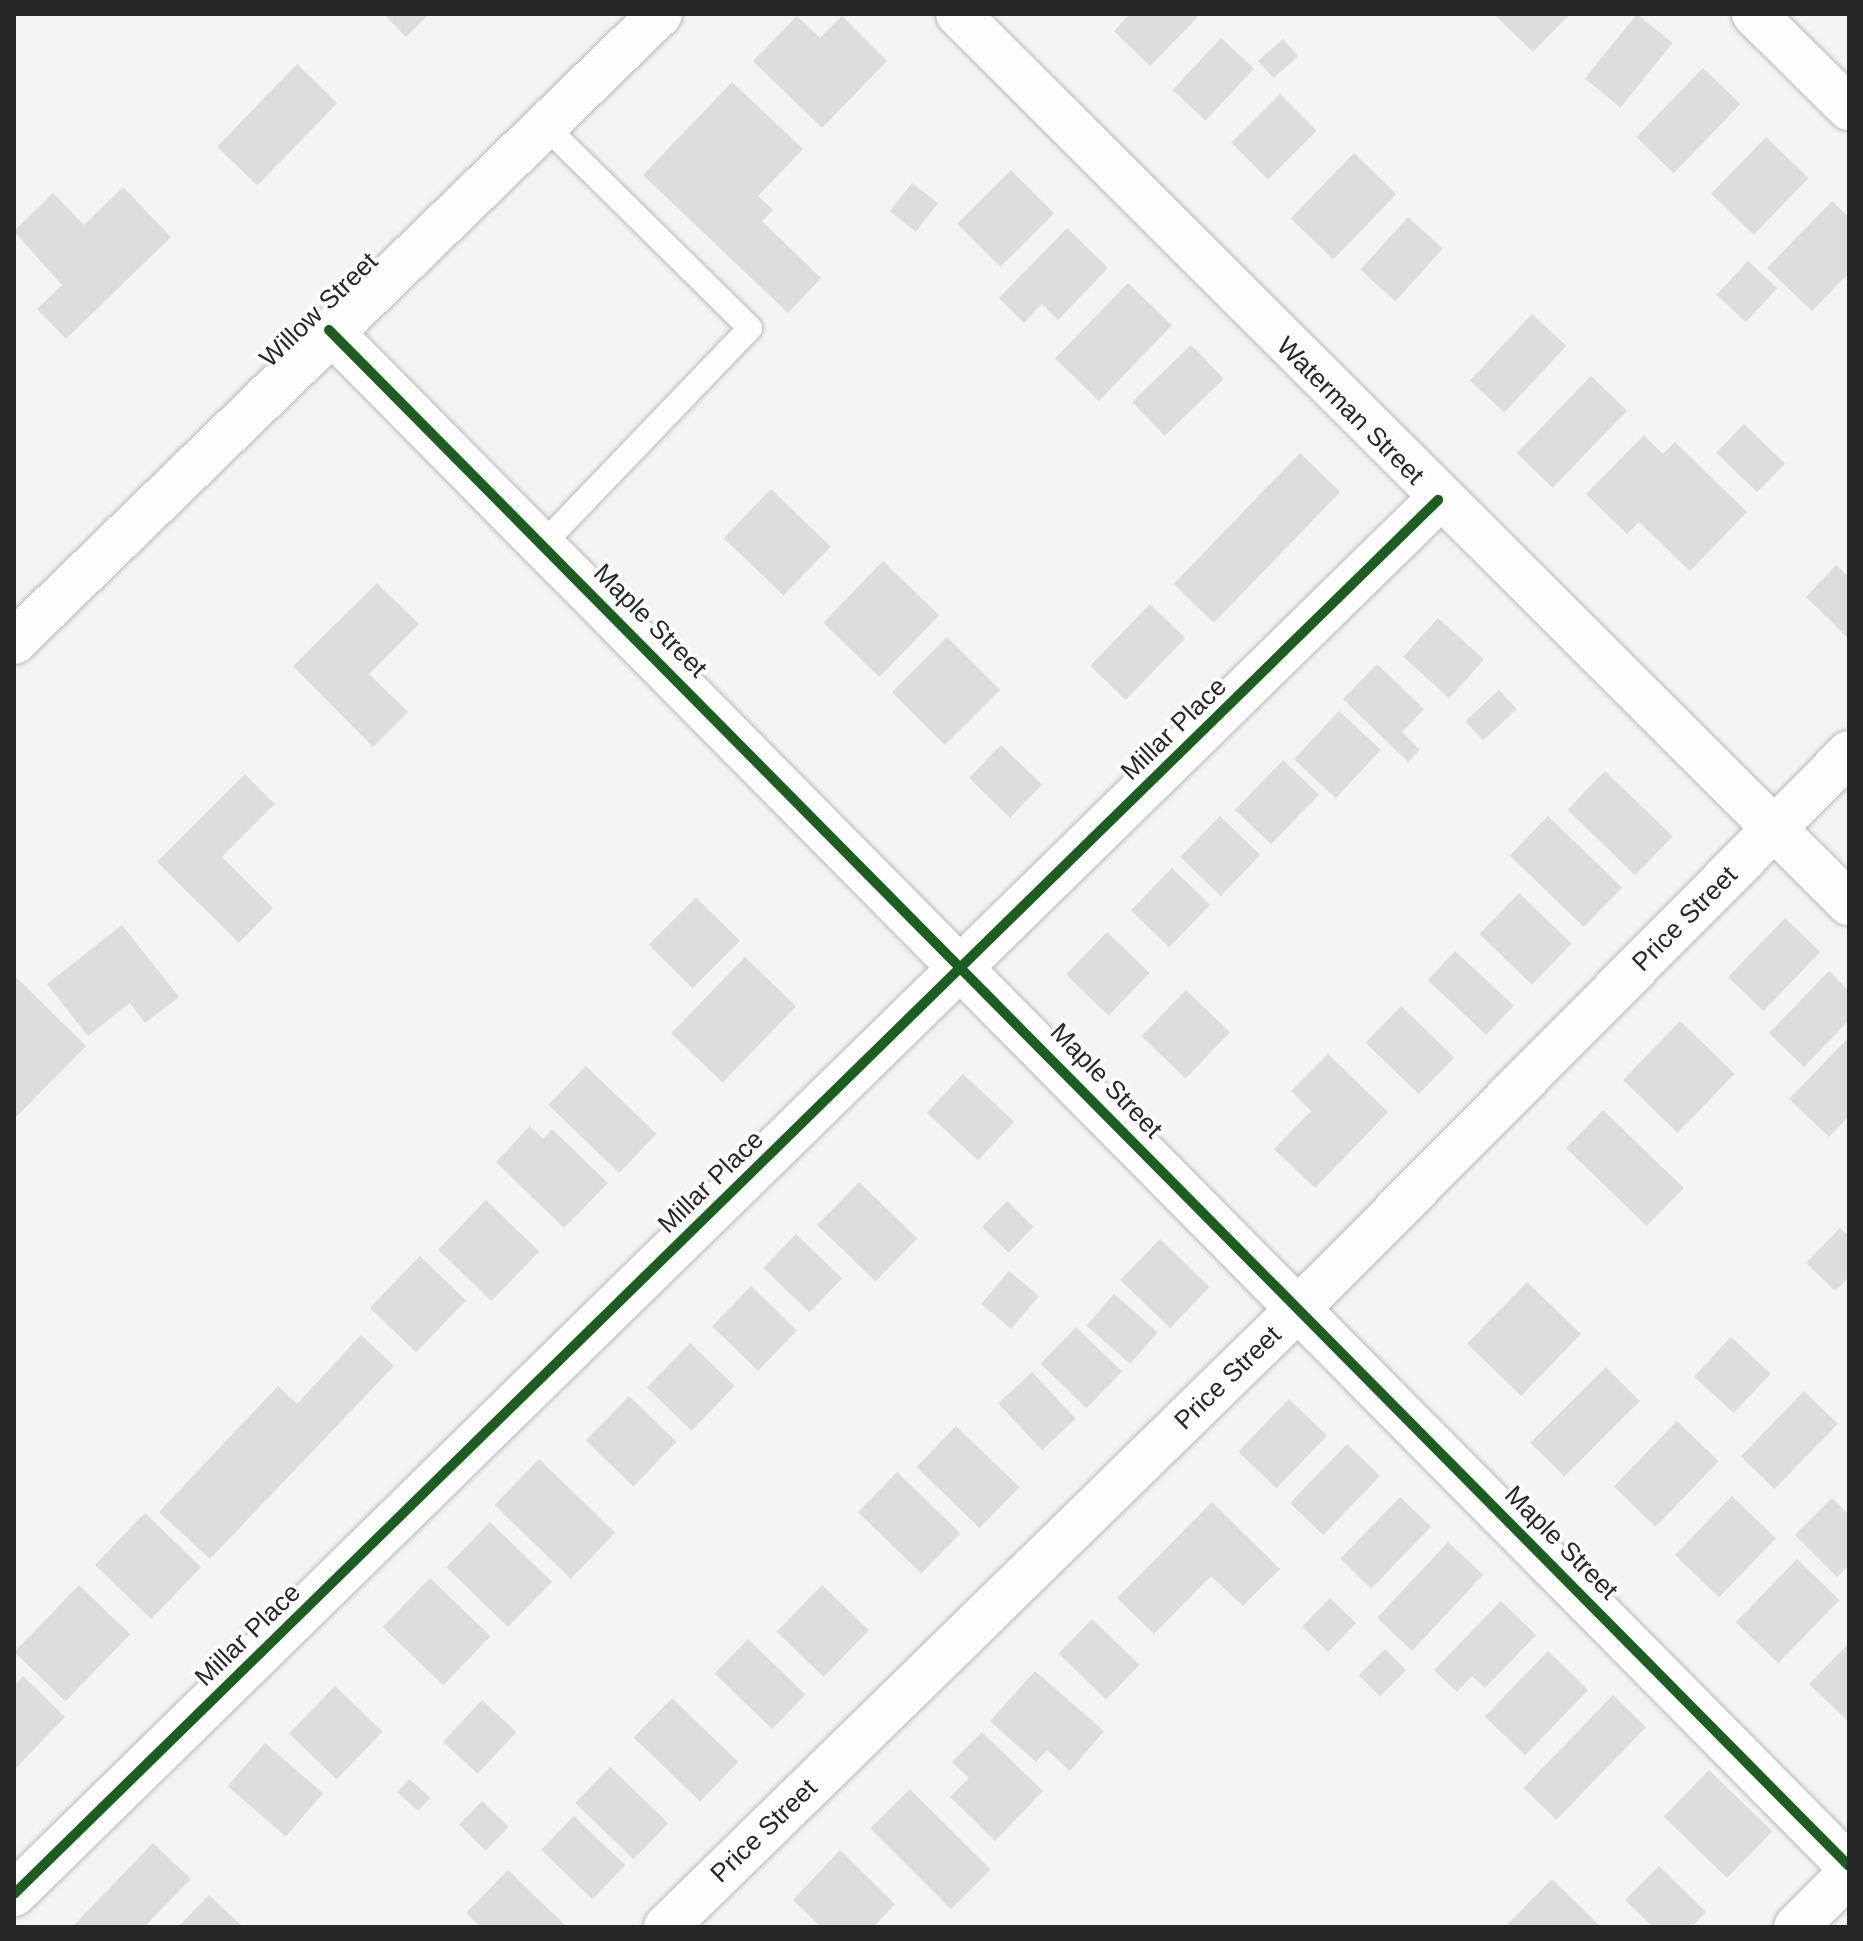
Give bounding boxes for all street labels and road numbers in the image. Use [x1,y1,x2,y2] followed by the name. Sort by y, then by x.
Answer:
[254,246,384,374] street label: Willow Street
[1270,331,1430,491] street label: Waterman Street
[587,558,713,684] street label: Maple Street
[1115,671,1233,787] street label: Millar Place
[1626,860,1744,978] street label: Price Street
[1044,1017,1168,1145] street label: Maple Street
[652,1124,770,1240] street label: Millar Place
[1168,1320,1288,1436] street label: Price Street
[1498,1480,1624,1606] street label: Maple Street
[189,1577,307,1693] street label: Millar Place
[704,1773,824,1889] street label: Price Street

